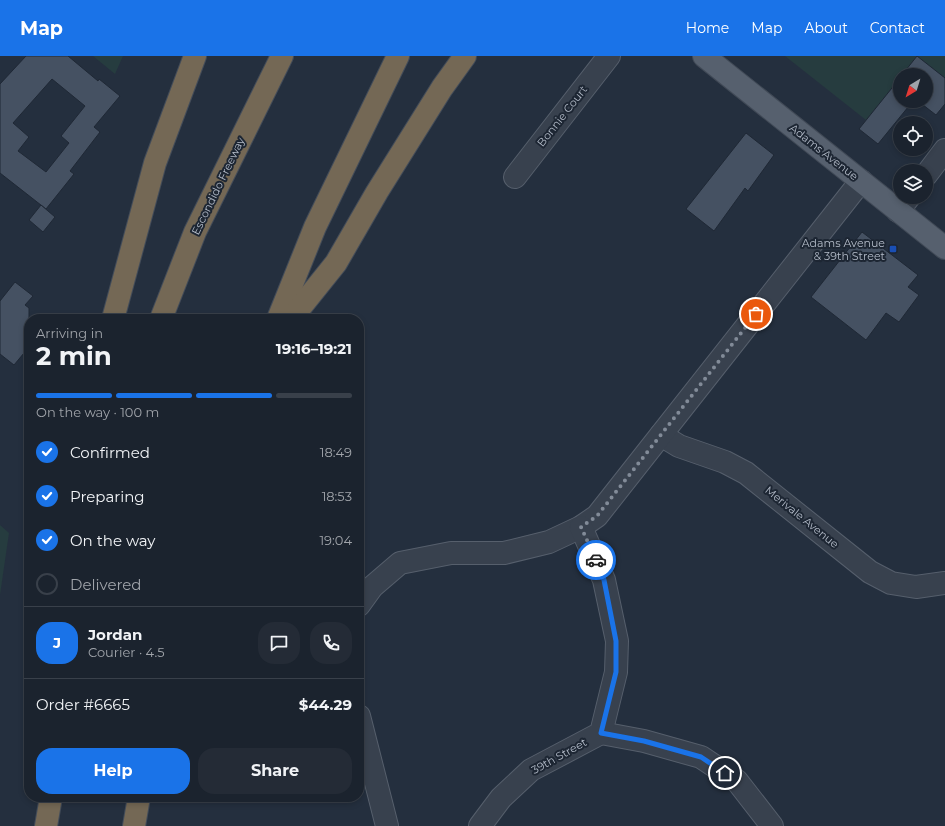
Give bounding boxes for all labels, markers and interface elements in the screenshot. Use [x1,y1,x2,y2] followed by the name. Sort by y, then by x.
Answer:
[20,17,63,40] text: Map
[686,19,729,37] text: Home
[751,19,782,37] text: Map
[804,19,848,37] text: About
[870,19,925,37] text: Contact
[893,68,933,108] north arrow
[893,68,933,204] map controls
[534,82,590,149] street label: Bonnie Court
[893,116,933,156] button: locate
[787,121,861,183] street label: Adams Avenue
[188,135,248,237] street label: Escondido Freeway
[893,164,933,204] button: layers
[802,236,886,263] place label: Adams Avenue & 39th Street
[888,244,898,254] marker: Adams Avenue & 39th Street
[739,297,773,331] pin
[745,303,767,325] icon: bag
[36,325,103,341] text: Arriving in
[276,339,352,358] text: 19:16–19:21
[36,340,112,372] text: 2 min
[36,404,159,420] text: On the way · 100 m
[36,441,58,463] icon: check
[70,443,150,462] text: Confirmed
[320,444,352,460] text: 18:49
[762,483,842,551] street label: Merivale Avenue
[36,485,58,507] icon: check
[70,487,145,506] text: Preparing
[322,488,352,504] text: 18:53
[36,529,58,551] icon: check
[70,531,155,550] text: On the way
[319,532,352,548] text: 19:04
[576,540,616,580] courier
[585,549,607,571] icon: car
[70,575,142,594] text: Delivered
[258,622,300,664] button: chat
[310,622,352,664] button: phone
[88,625,142,644] text: Jordan
[53,633,61,652] text: J
[88,644,165,660] text: Courier · 4.5
[36,695,130,714] text: Order #6665
[299,695,352,714] text: $44.29
[529,735,590,777] street label: 39th Street
[36,748,190,794] button: Help
[198,748,352,794] button: Share
[708,756,742,790] pin
[714,762,736,784] icon: home

